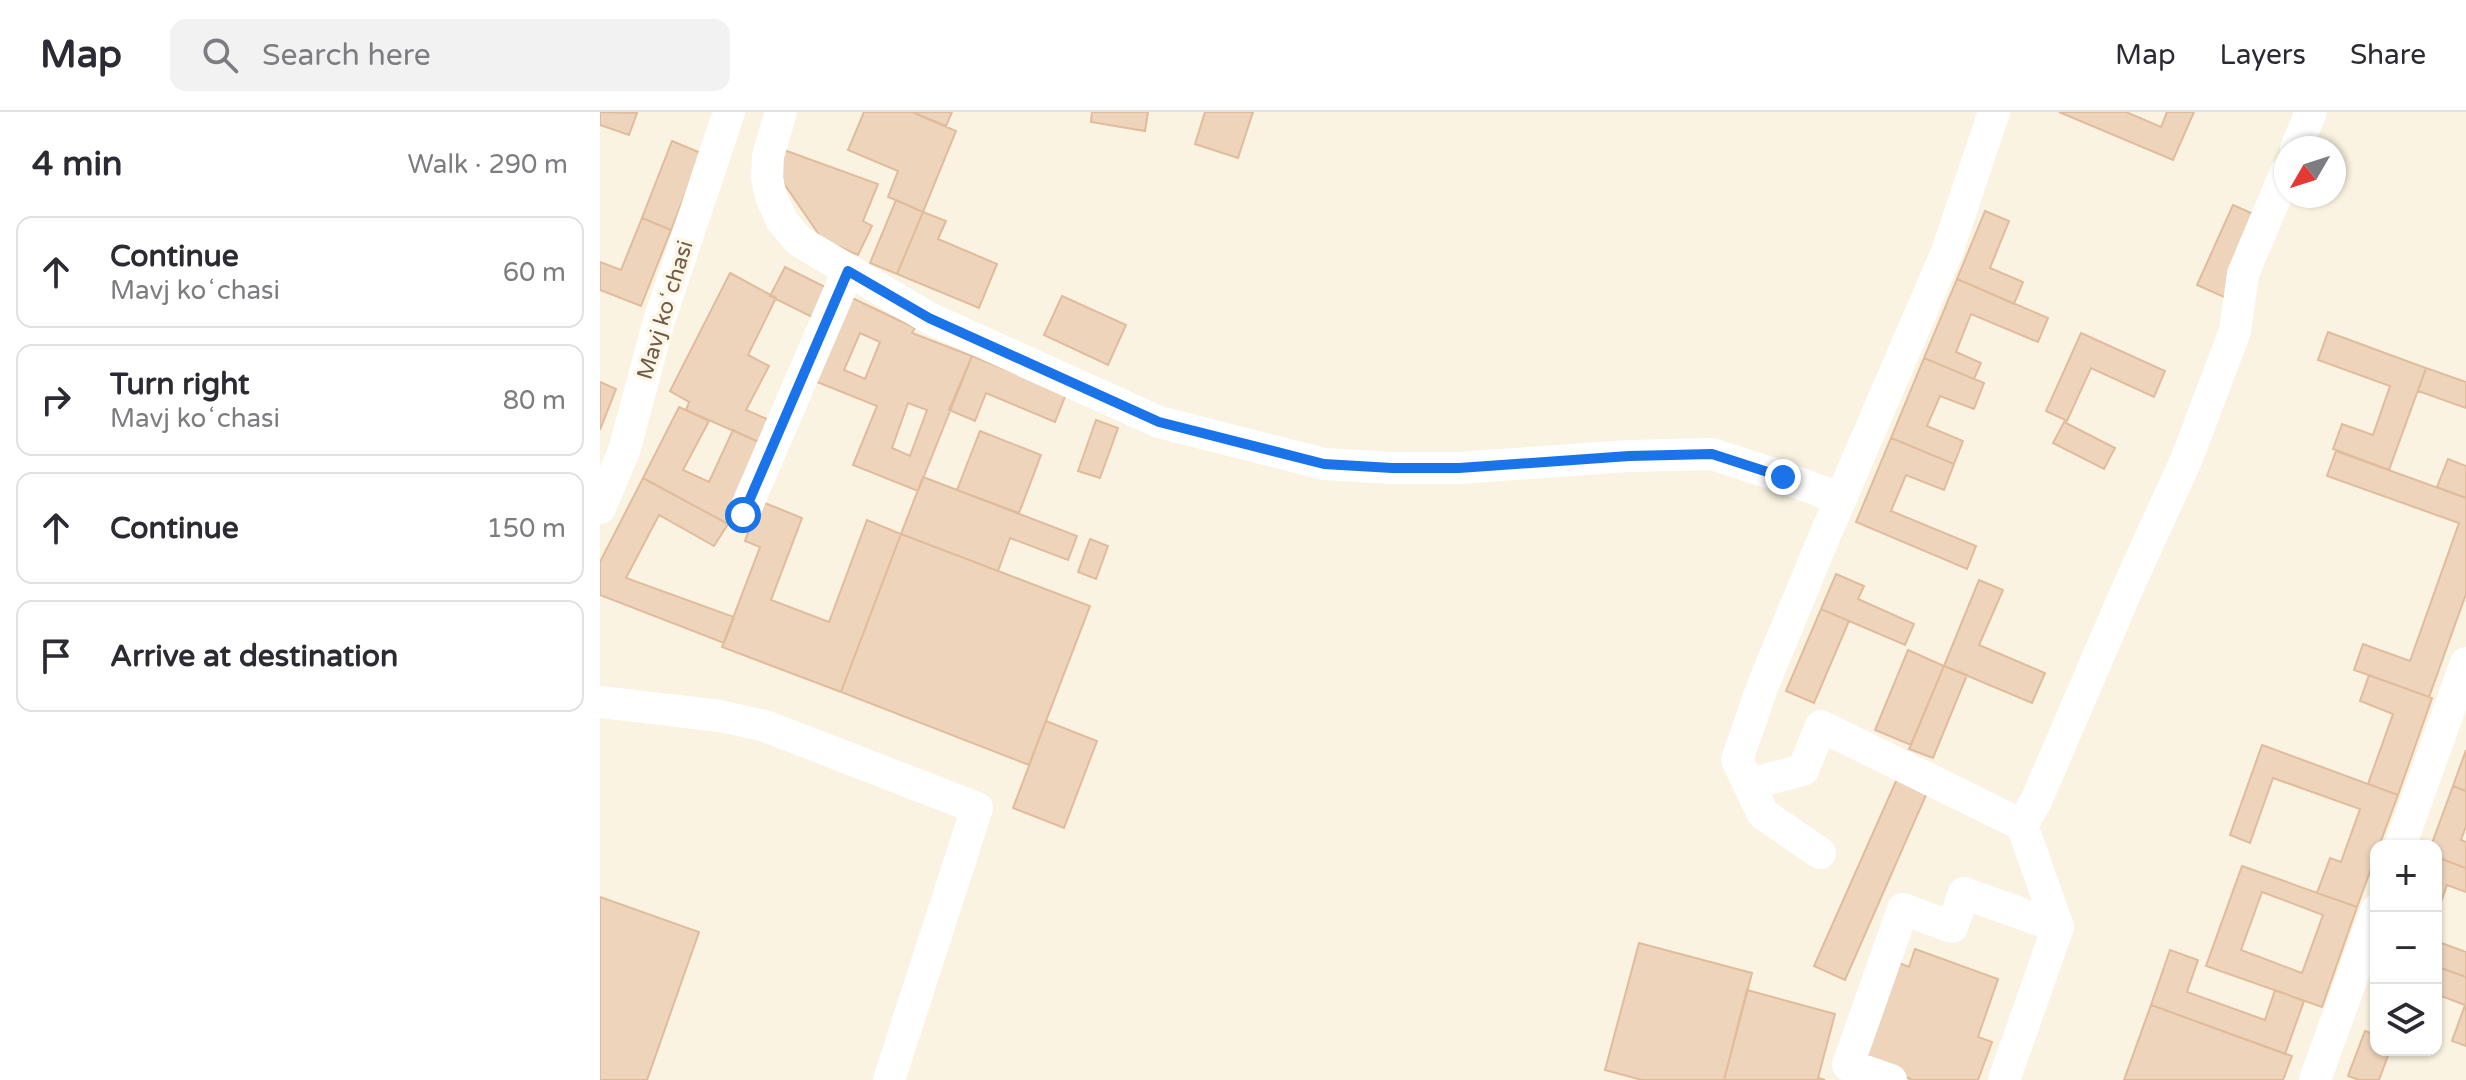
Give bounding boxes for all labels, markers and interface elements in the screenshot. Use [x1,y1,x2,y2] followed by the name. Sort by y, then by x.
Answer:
[170,19,730,91] search box
[40,32,122,78] text: Map
[198,33,242,77] icon: search
[262,37,431,74] text: Search here
[2115,38,2176,72] text: Map
[2220,38,2306,72] text: Layers
[2350,38,2426,72] text: Share
[2274,136,2346,208] north arrow
[32,144,123,185] text: 4 min
[408,149,568,180] text: Walk · 290 m
[632,237,698,383] street label: Mavj koʻchasi
[110,238,239,275] text: Continue
[34,250,78,294] icon: ahead
[503,257,566,288] text: 60 m
[110,275,280,306] text: Mavj koʻchasi
[110,366,250,403] text: Turn right
[34,378,78,422] icon: right
[503,385,566,416] text: 80 m
[110,403,280,434] text: Mavj koʻchasi
[1765,459,1801,495] route end
[725,497,761,533] route start
[34,506,78,550] icon: ahead
[110,510,239,547] text: Continue
[486,513,566,544] text: 150 m
[34,634,78,678] icon: arrive
[110,638,398,675] text: Arrive at destination
[2370,840,2442,1056] map controls
[2370,840,2442,912] button: +
[2370,912,2442,984] button: −
[2370,984,2442,1056] button: layers

